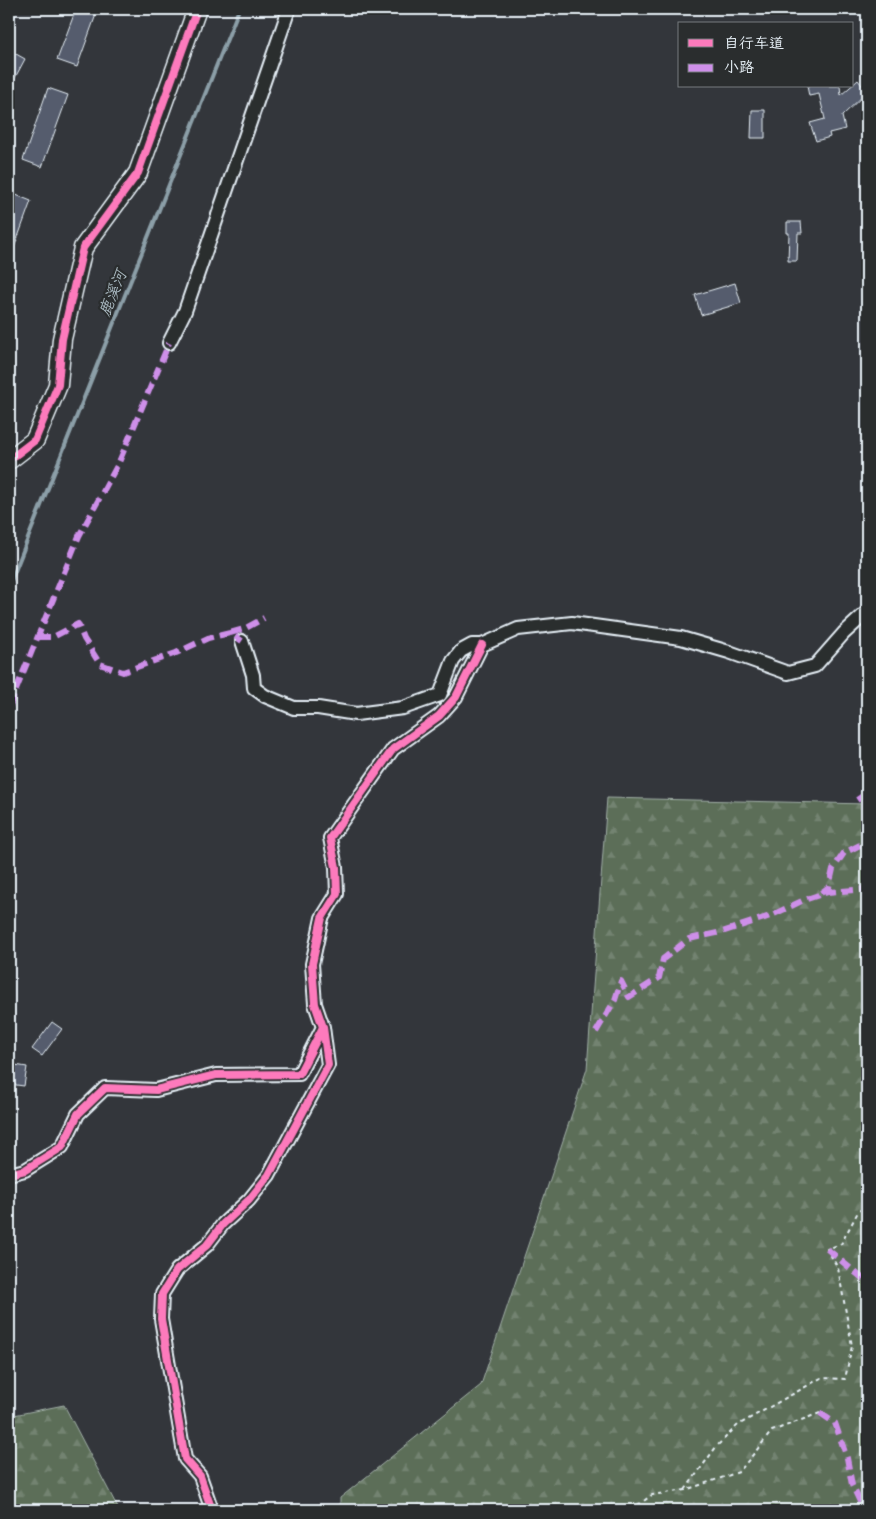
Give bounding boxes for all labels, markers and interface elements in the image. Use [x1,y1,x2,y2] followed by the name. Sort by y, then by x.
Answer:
[678,22,854,88] legend
[724,34,784,52] text: 自行车道
[724,58,754,76] text: 小路
[96,265,131,319] water label: 鹿溪河

